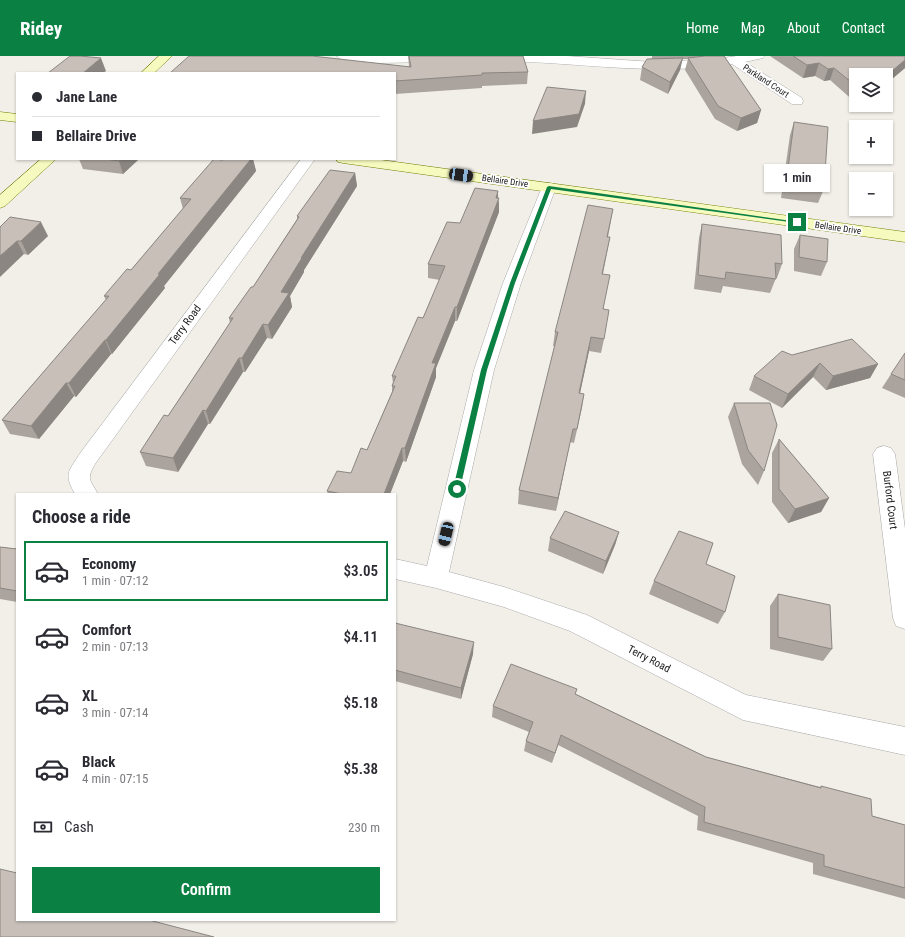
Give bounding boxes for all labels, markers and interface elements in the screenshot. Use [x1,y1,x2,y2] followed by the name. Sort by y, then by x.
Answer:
[20,17,62,40] text: Ridey
[686,20,719,36] text: Home
[741,20,765,36] text: Map
[787,20,820,36] text: About
[842,20,885,36] text: Contact
[741,62,791,100] street label: Parkland Court
[849,68,893,216] map controls
[849,68,893,112] button: layers
[56,88,117,106] text: Jane Lane
[849,120,893,164] button: +
[56,127,137,145] text: Bellaire Drive
[764,164,830,192] callout: 1 min
[448,167,474,183] car
[783,170,811,185] text: 1 min
[849,172,893,216] button: −
[481,173,529,189] street label: Bellaire Drive
[788,213,806,231] route end
[814,220,862,236] street label: Bellaire Drive
[166,302,204,348] street label: Terry Road
[880,470,900,530] street label: Burford Court
[448,480,466,498] route start
[32,506,131,527] text: Choose a ride
[437,521,455,547] car
[34,553,70,589] icon: car
[82,555,136,573] text: Economy
[344,562,378,580] text: $3.05
[82,573,148,588] text: 1 min · 07:12
[34,619,70,655] icon: car
[82,621,131,639] text: Comfort
[344,628,378,646] text: $4.11
[82,639,148,654] text: 2 min · 07:13
[625,643,673,675] street label: Terry Road
[34,685,70,721] icon: car
[82,687,98,705] text: XL
[344,694,378,712] text: $5.18
[82,705,148,720] text: 3 min · 07:14
[34,751,70,787] icon: car
[82,753,115,771] text: Black
[344,760,378,778] text: $5.38
[82,771,148,786] text: 4 min · 07:15
[32,816,54,838] icon: cash
[64,818,94,836] text: Cash
[348,820,380,835] text: 230 m
[32,867,380,913] button: Confirm

